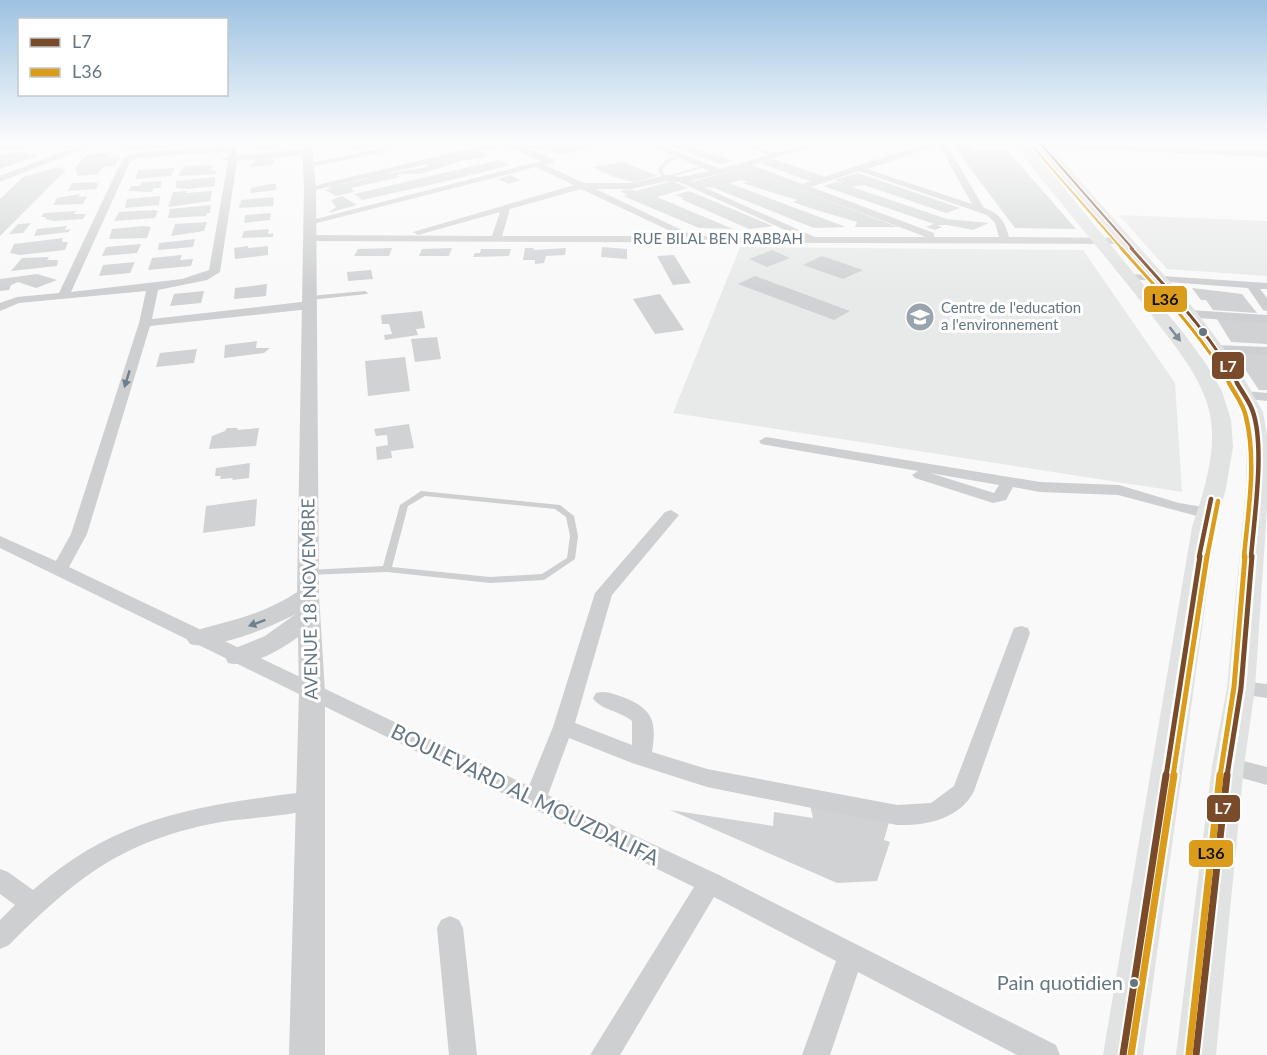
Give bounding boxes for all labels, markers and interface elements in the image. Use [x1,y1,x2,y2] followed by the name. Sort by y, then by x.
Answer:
[18,18,228,96] legend
[72,30,92,52] text: L7
[72,60,102,82] text: L36
[633,229,803,247] street label: RUE BILAL BEN RABBAH
[1143,285,1188,313] line badge: L36
[1152,289,1178,308] text: L36
[941,298,1081,333] place label: Centre de l'education a l'environnement
[904,301,936,333] school or university icon: Centre de l'education a l'environnement
[1169,326,1181,342] one-way arrow
[1197,326,1209,338] unlabelled marker
[1211,351,1245,380] line badge: L7
[1219,356,1237,375] text: L7
[122,370,131,388] one-way arrow
[296,498,322,700] street label: AVENUE 18 NOVEMBRE
[248,619,266,629] one-way arrow
[387,718,665,870] street label: BOULEVARD AL MOUZDALIFA
[1206,794,1241,823] line badge: L7
[1214,798,1232,817] text: L7
[1188,839,1234,868] line badge: L36
[1198,843,1224,862] text: L36
[997,970,1123,994] place label: Pain quotidien
[1128,977,1140,989] marker: Pain quotidien

